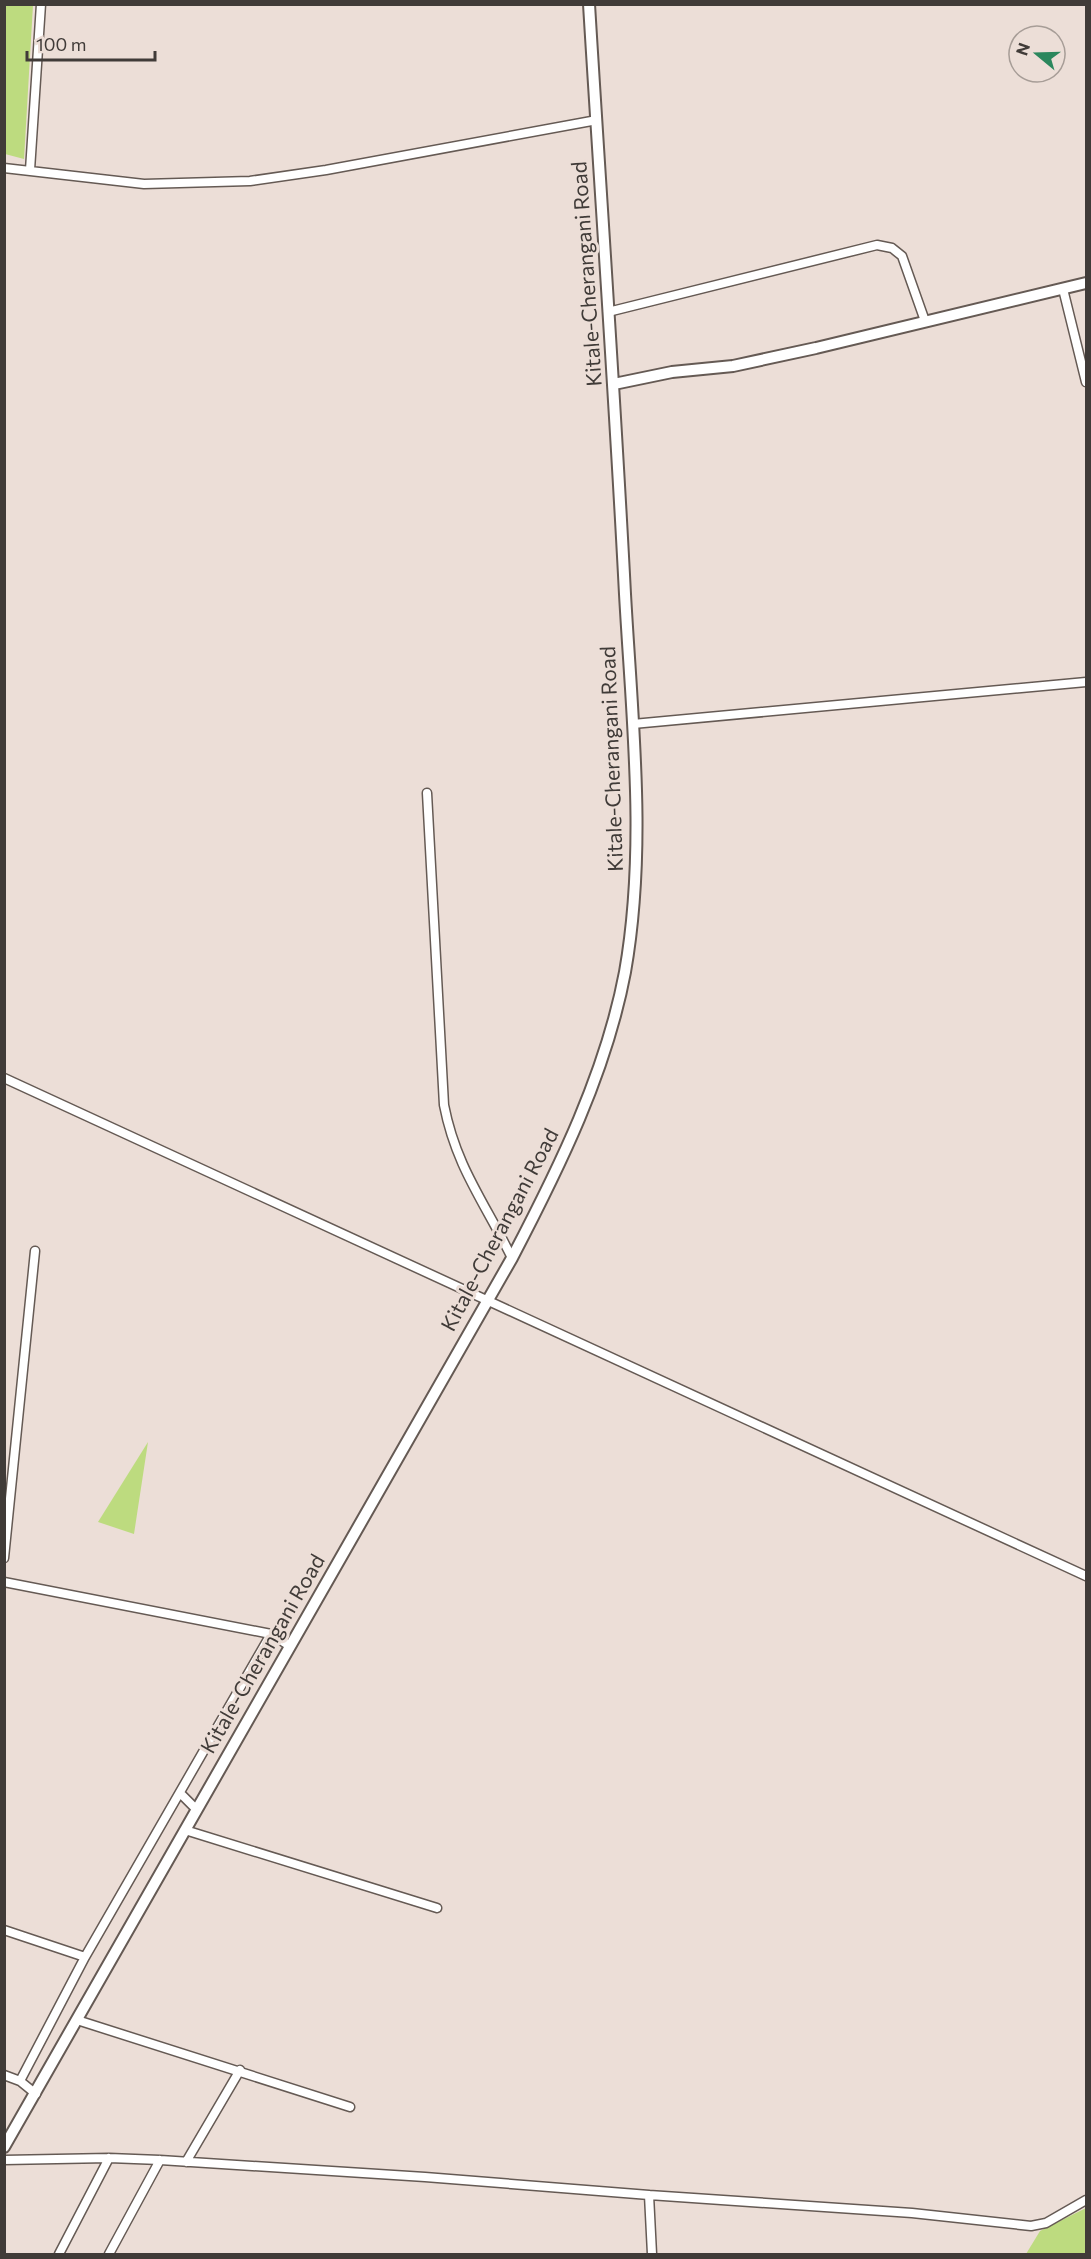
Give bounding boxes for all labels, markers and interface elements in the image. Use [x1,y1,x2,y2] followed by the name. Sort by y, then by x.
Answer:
[27,24,154,62] scale bar
[1007,24,1067,84] north arrow
[36,33,86,55] text: 100 m
[1011,40,1033,58] text: N
[565,161,606,388] street label: Kitale-Cherangani Road
[594,646,627,872] street label: Kitale-Cherangani Road
[435,1124,563,1335] street label: Kitale-Cherangani Road
[194,1549,329,1757] street label: Kitale-Cherangani Road

